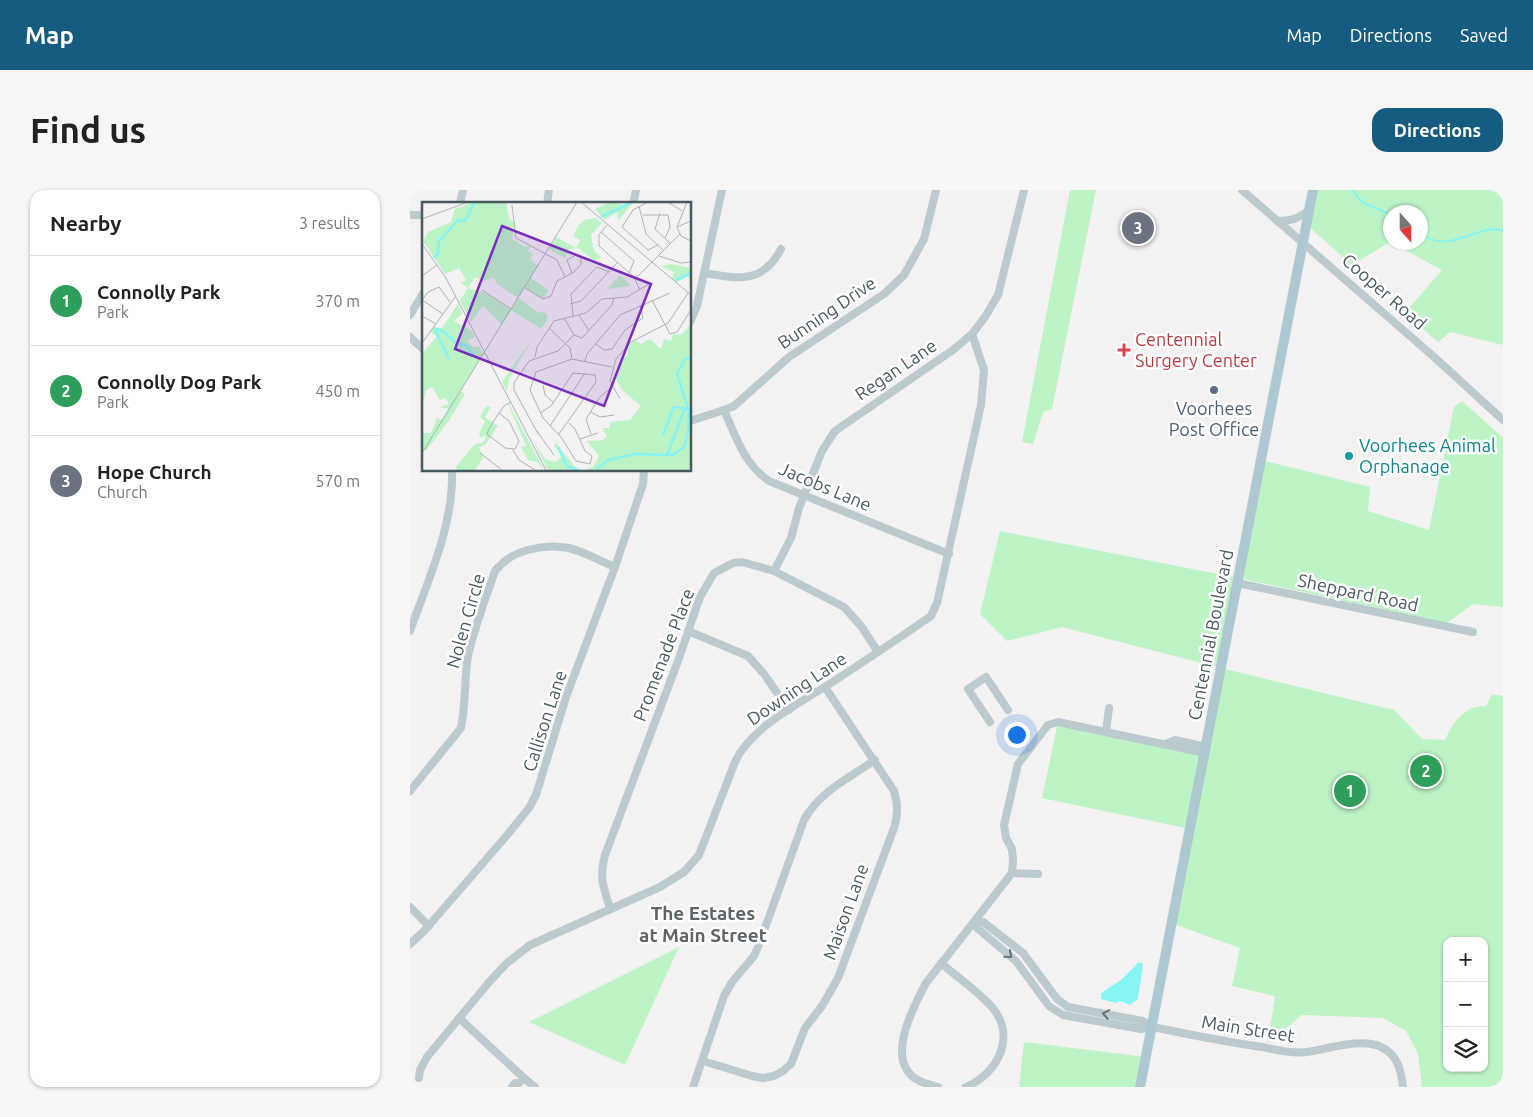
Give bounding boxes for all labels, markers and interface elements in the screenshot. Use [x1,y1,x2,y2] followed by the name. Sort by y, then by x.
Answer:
[25,22,74,49] text: Map
[1286,25,1322,45] text: Map
[1350,25,1432,45] text: Directions
[1460,25,1508,45] text: Saved
[1372,108,1503,152] button: Directions
[30,110,146,150] text: Find us
[422,202,691,471] inset map
[1383,205,1428,250] north arrow
[1122,209,1154,247] pin: 3
[50,211,121,235] text: Nearby
[299,214,360,232] text: 3 results
[1338,249,1431,333] street label: Cooper Road
[774,272,879,352] street label: Bunning Drive
[97,281,221,303] text: Connolly Park
[61,292,71,310] text: 1
[315,292,360,310] text: 370 m
[97,303,129,321] text: Park
[1135,329,1257,370] place label: Centennial Surgery Center
[851,335,940,404] street label: Regan Lane
[1117,343,1131,357] marker: Centennial Surgery Center
[97,371,261,393] text: Connolly Dog Park
[61,382,71,400] text: 2
[315,382,360,400] text: 450 m
[1208,384,1220,396] marker: Voorhees Post Office
[97,393,129,411] text: Park
[1169,398,1259,439] place label: Voorhees Post Office
[1359,435,1496,476] place label: Voorhees Animal Orphanage
[1343,450,1355,462] marker: Voorhees Animal Orphanage
[776,458,874,514] street label: Jacobs Lane
[97,461,212,483] text: Hope Church
[61,472,71,490] text: 3
[315,472,360,490] text: 570 m
[97,483,148,501] text: Church
[1184,548,1236,722] street label: Centennial Boulevard
[1296,569,1420,615] street label: Sheppard Road
[442,571,488,670] street label: Nolen Circle
[629,585,698,724] street label: Promenade Place
[743,648,850,729] street label: Downing Lane
[518,667,570,774] street label: Callison Lane
[1004,722,1030,748] your location
[1410,752,1442,790] pin: 2
[1334,772,1366,810] pin: 1
[818,861,872,962] street label: Maison Lane
[639,902,767,946] district label: The Estates at Main Street
[1443,937,1488,1072] map controls
[1443,937,1488,982] button: +
[1003,950,1012,958] one-way arrow
[1443,982,1488,1027] button: −
[1101,1010,1110,1020] one-way arrow
[1200,1011,1296,1045] street label: Main Street
[1443,1027,1488,1072] button: layers

